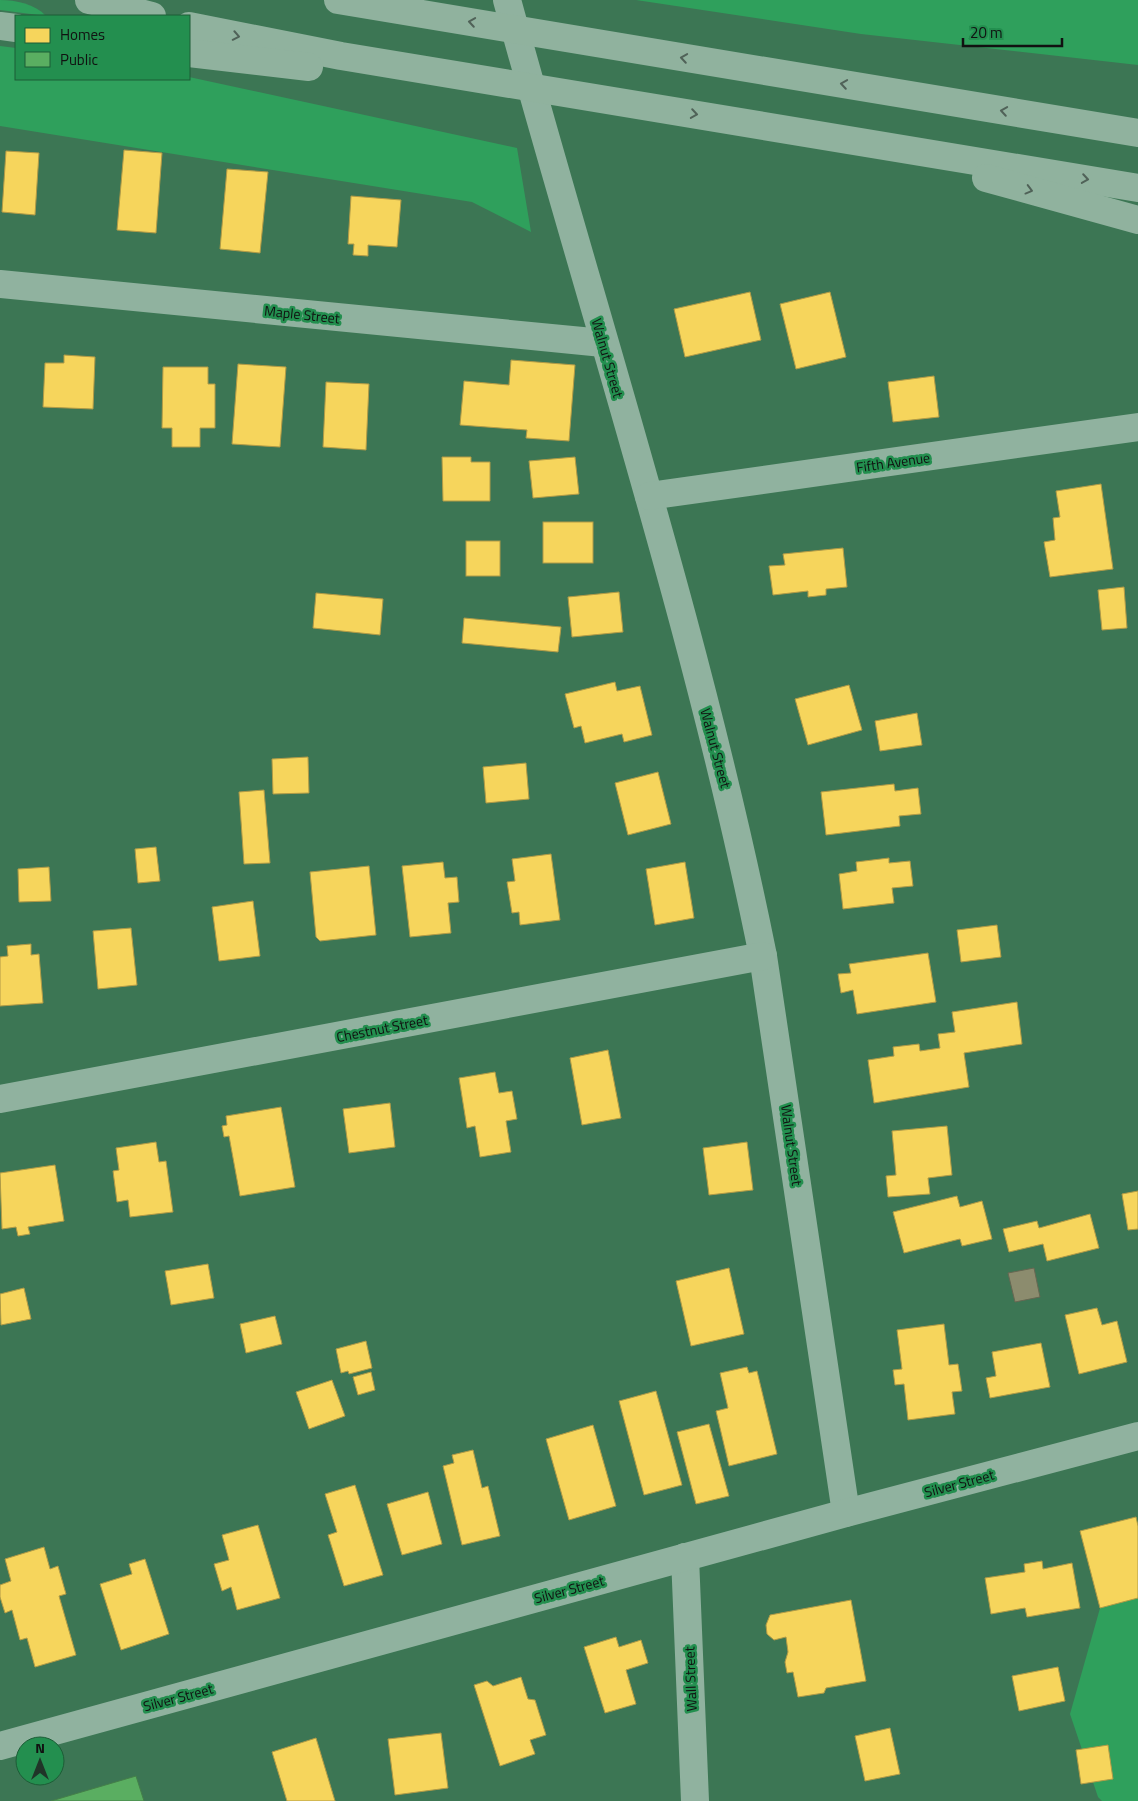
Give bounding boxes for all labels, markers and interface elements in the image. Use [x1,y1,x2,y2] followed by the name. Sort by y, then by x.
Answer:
[15,15,190,80] legend
[963,15,1062,47] scale bar
[467,18,476,28] one-way arrow
[970,21,1003,44] text: 20 m
[60,23,105,46] text: Homes
[232,31,241,41] one-way arrow
[60,48,98,71] text: Public
[680,53,688,63] one-way arrow
[840,80,849,90] one-way arrow
[1000,106,1009,116] one-way arrow
[690,109,698,119] one-way arrow
[1081,173,1089,183] one-way arrow
[1025,184,1033,195] one-way arrow
[263,300,341,328] street label: Maple Street
[587,316,629,400] street label: Walnut Street
[855,446,931,478] street label: Fifth Avenue
[695,706,737,790] street label: Walnut Street
[335,1009,430,1047] street label: Chestnut Street
[776,1103,808,1187] street label: Walnut Street
[922,1464,996,1502] street label: Silver Street
[532,1570,606,1608] street label: Silver Street
[678,1646,702,1712] street label: Wall Street
[141,1678,215,1716] street label: Silver Street
[15,1736,65,1786] north arrow
[35,1737,45,1758] text: N

